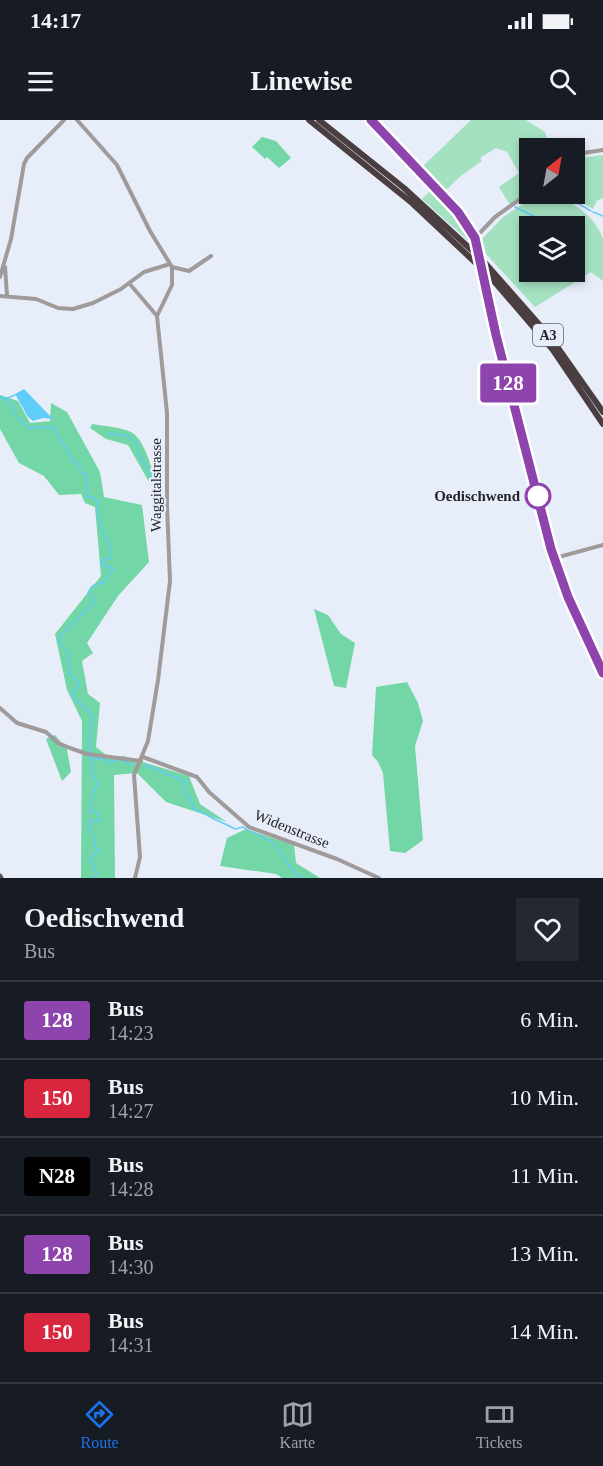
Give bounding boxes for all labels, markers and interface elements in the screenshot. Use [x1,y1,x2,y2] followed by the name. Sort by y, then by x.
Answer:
[30,8,81,33] text: 14:17
[24,65,57,98] icon: menu
[546,65,579,98] icon: search
[250,66,353,96] text: Linewise
[519,138,585,204] north arrow
[519,138,585,282] map controls
[519,216,585,282] button: layers
[533,324,563,346] road number: A3
[474,364,542,402] line badge: 128
[492,371,524,395] text: 128
[148,438,164,532] street label: Waggitalstrasse
[525,483,551,509] marker: Oedischwend
[434,488,521,504] place label: Oedischwend
[252,807,332,851] street label: Widenstrasse
[516,898,579,961] button: heart
[24,902,184,933] text: Oedischwend
[24,940,55,962] text: Bus
[108,996,143,1021] text: Bus
[520,1007,579,1032] text: 6 Min.
[41,1008,73,1032] text: 128
[108,1022,154,1044] text: 14:23
[108,1074,143,1099] text: Bus
[509,1085,579,1110] text: 10 Min.
[41,1086,73,1110] text: 150
[108,1100,154,1122] text: 14:27
[108,1152,143,1177] text: Bus
[510,1163,579,1188] text: 11 Min.
[39,1164,75,1188] text: N28
[108,1178,154,1200] text: 14:28
[108,1230,143,1255] text: Bus
[509,1241,579,1266] text: 13 Min.
[41,1242,73,1266] text: 128
[108,1256,154,1278] text: 14:30
[108,1308,143,1333] text: Bus
[509,1319,579,1344] text: 14 Min.
[41,1320,73,1344] text: 150
[108,1334,154,1356] text: 14:31
[80,1398,119,1452] tab: Route
[280,1398,315,1452] tab: Karte
[476,1398,523,1452] tab: Tickets

